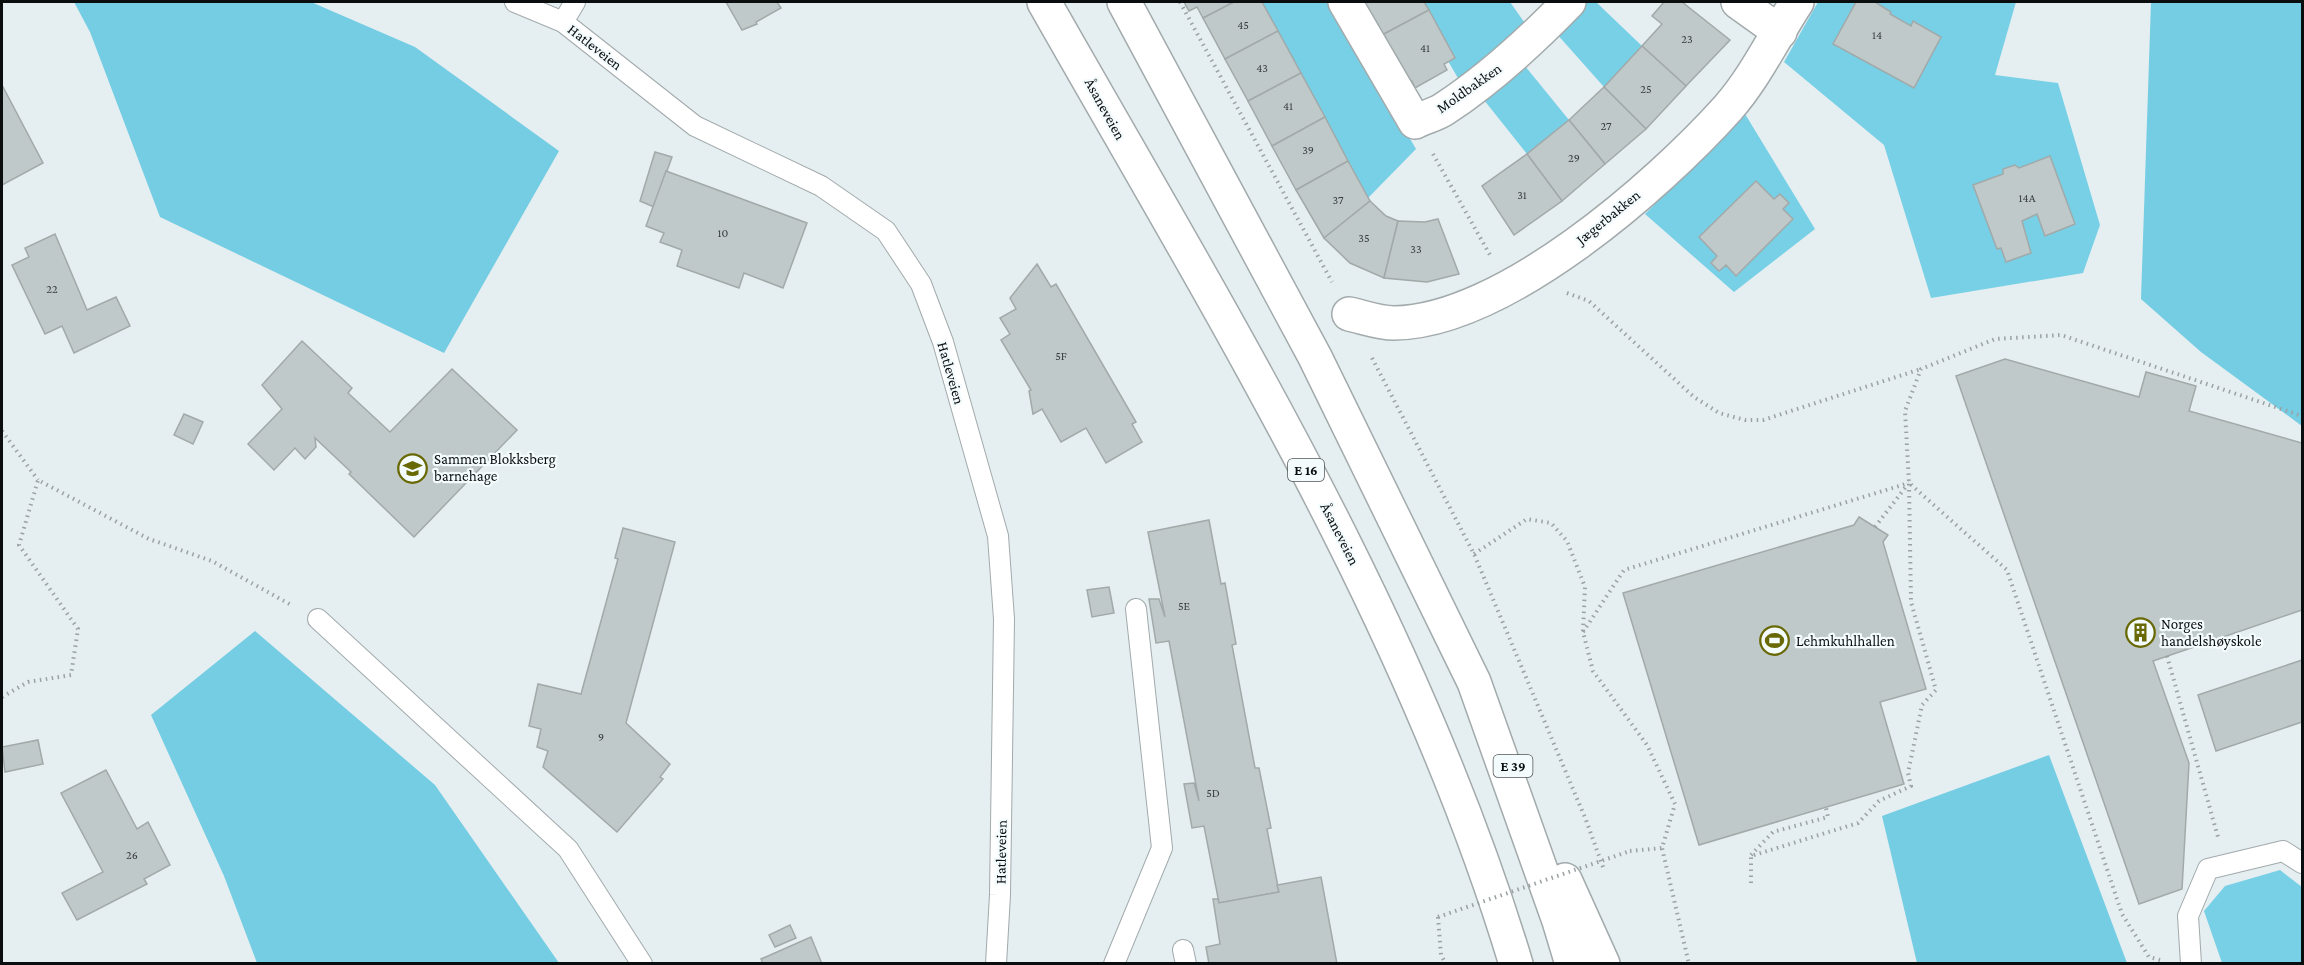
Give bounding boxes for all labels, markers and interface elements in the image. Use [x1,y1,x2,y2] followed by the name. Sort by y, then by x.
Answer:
[1237,18,1249,32] house number: 45
[565,21,625,73] street label: Hatleveien
[1872,28,1882,42] house number: 14
[1681,32,1693,46] house number: 23
[1420,41,1430,55] house number: 41
[1434,60,1504,116] street label: Moldbakken
[1256,61,1268,75] house number: 43
[1082,75,1129,143] street label: Åsaneveien
[1640,82,1652,96] house number: 25
[1283,99,1293,113] house number: 41
[1600,119,1612,133] house number: 27
[1302,143,1314,157] house number: 39
[1568,151,1580,165] house number: 29
[1571,186,1644,250] street label: Jægerbakken
[1517,188,1527,202] house number: 31
[2019,191,2036,205] house number: 14A
[1332,193,1344,207] house number: 37
[718,226,729,240] house number: 10
[1358,231,1370,245] house number: 35
[1410,242,1422,256] house number: 33
[46,282,58,296] house number: 22
[934,340,968,406] street label: Hatleveien
[1055,349,1067,363] house number: 5F
[434,451,556,485] place label: Sammen Blokksberg barnehage
[397,452,429,484] school or university icon: Sammen Blokksberg barnehage
[1288,459,1324,481] road number: E 16
[1317,500,1363,568] street label: Åsaneveien
[1178,599,1191,613] house number: 5E
[2161,616,2262,650] place label: Norges handelshøyskole
[2124,617,2156,649] building icon: Norges handelshøyskole
[1759,625,1791,657] sports icon: Lehmkuhlhallen
[1796,633,1895,649] place label: Lehmkuhlhallen
[598,730,604,744] house number: 9
[1494,755,1532,777] road number: E 39
[1206,786,1220,800] house number: 5D
[992,820,1010,884] street label: Hatleveien
[126,848,138,862] house number: 26

